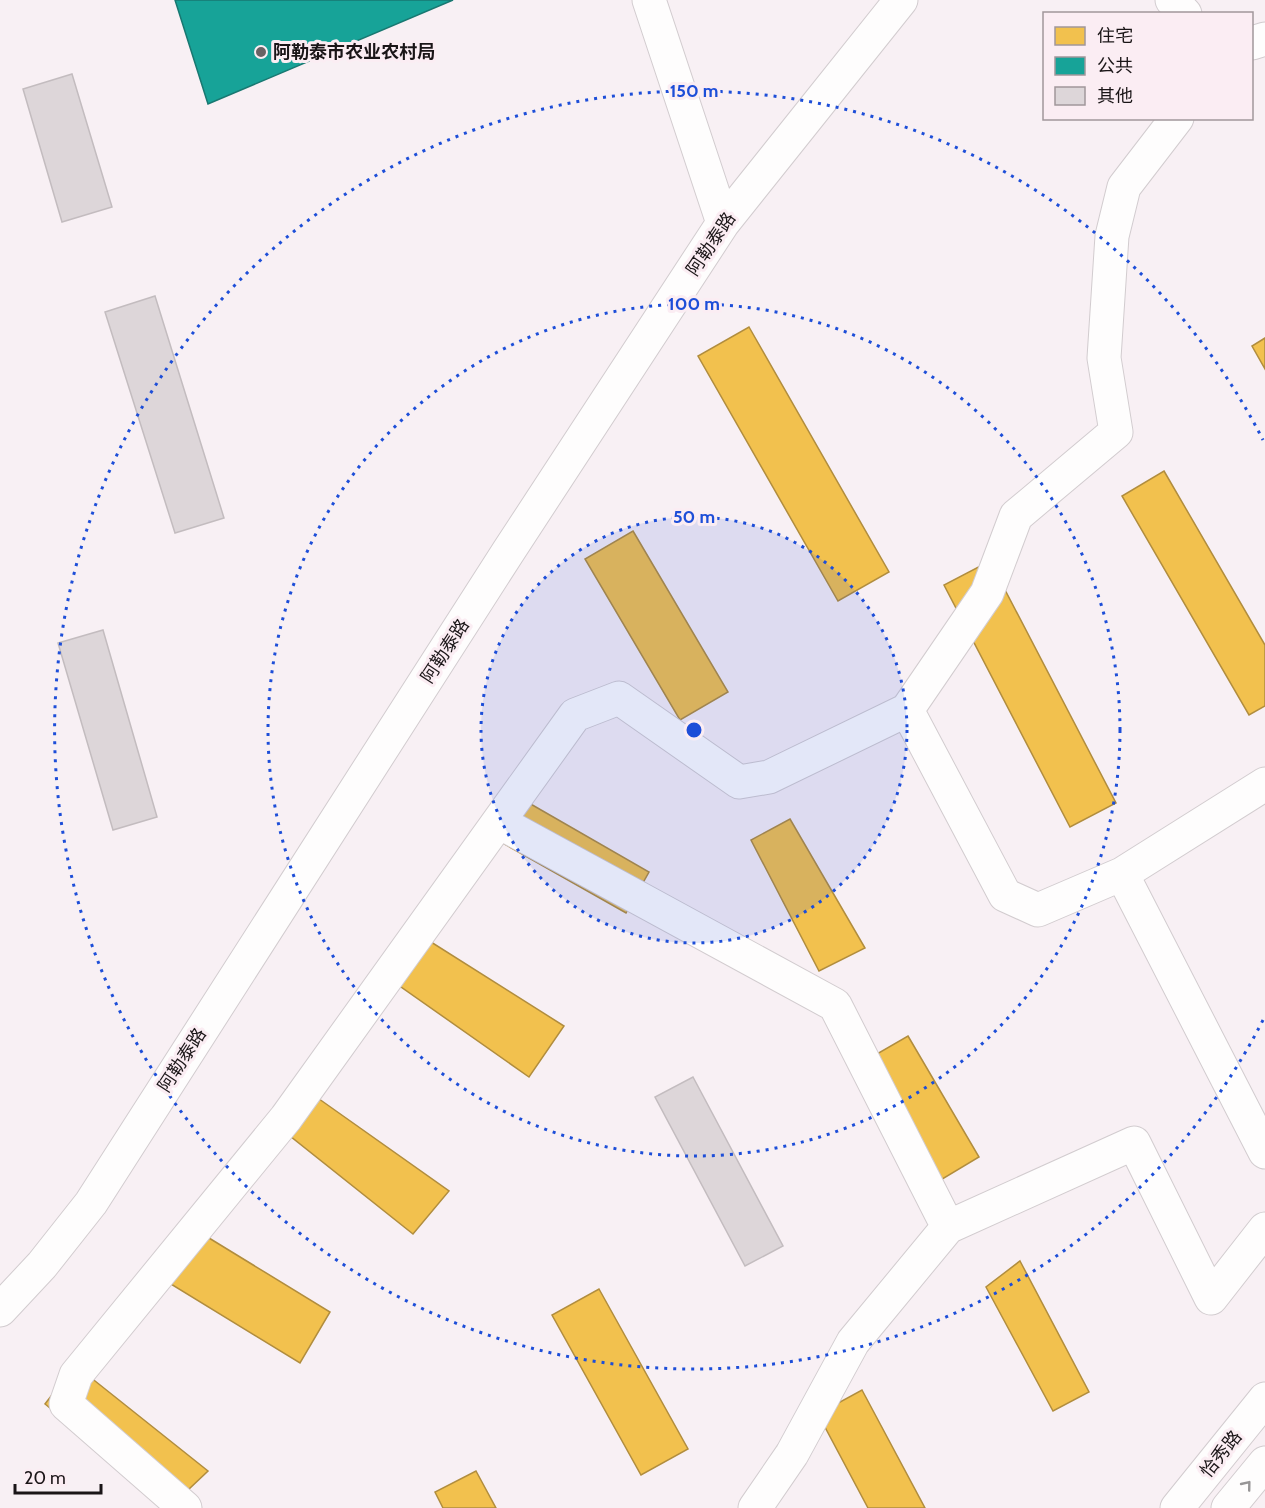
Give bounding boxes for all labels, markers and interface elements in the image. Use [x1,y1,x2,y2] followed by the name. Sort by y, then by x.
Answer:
[1043,12,1253,120] legend
[1097,25,1133,47] text: 住宅
[273,41,435,63] place label: 阿勒泰市农业农村局
[254,45,268,59] marker: 阿勒泰市农业农村局
[1097,55,1133,77] text: 公共
[670,80,718,102] text: 150 m
[1097,85,1133,107] text: 其他
[682,208,740,280] street label: 阿勒泰路
[668,293,720,315] text: 100 m
[673,506,715,528] text: 50 m
[416,615,474,687] street label: 阿勒泰路
[684,720,704,740] centre of rings
[153,1024,211,1096] street label: 阿勒泰路
[1195,1426,1247,1482] street label: 恰秀路
[15,1457,100,1495] scale bar
[24,1467,66,1489] text: 20 m
[1239,1481,1250,1492] one-way arrow

